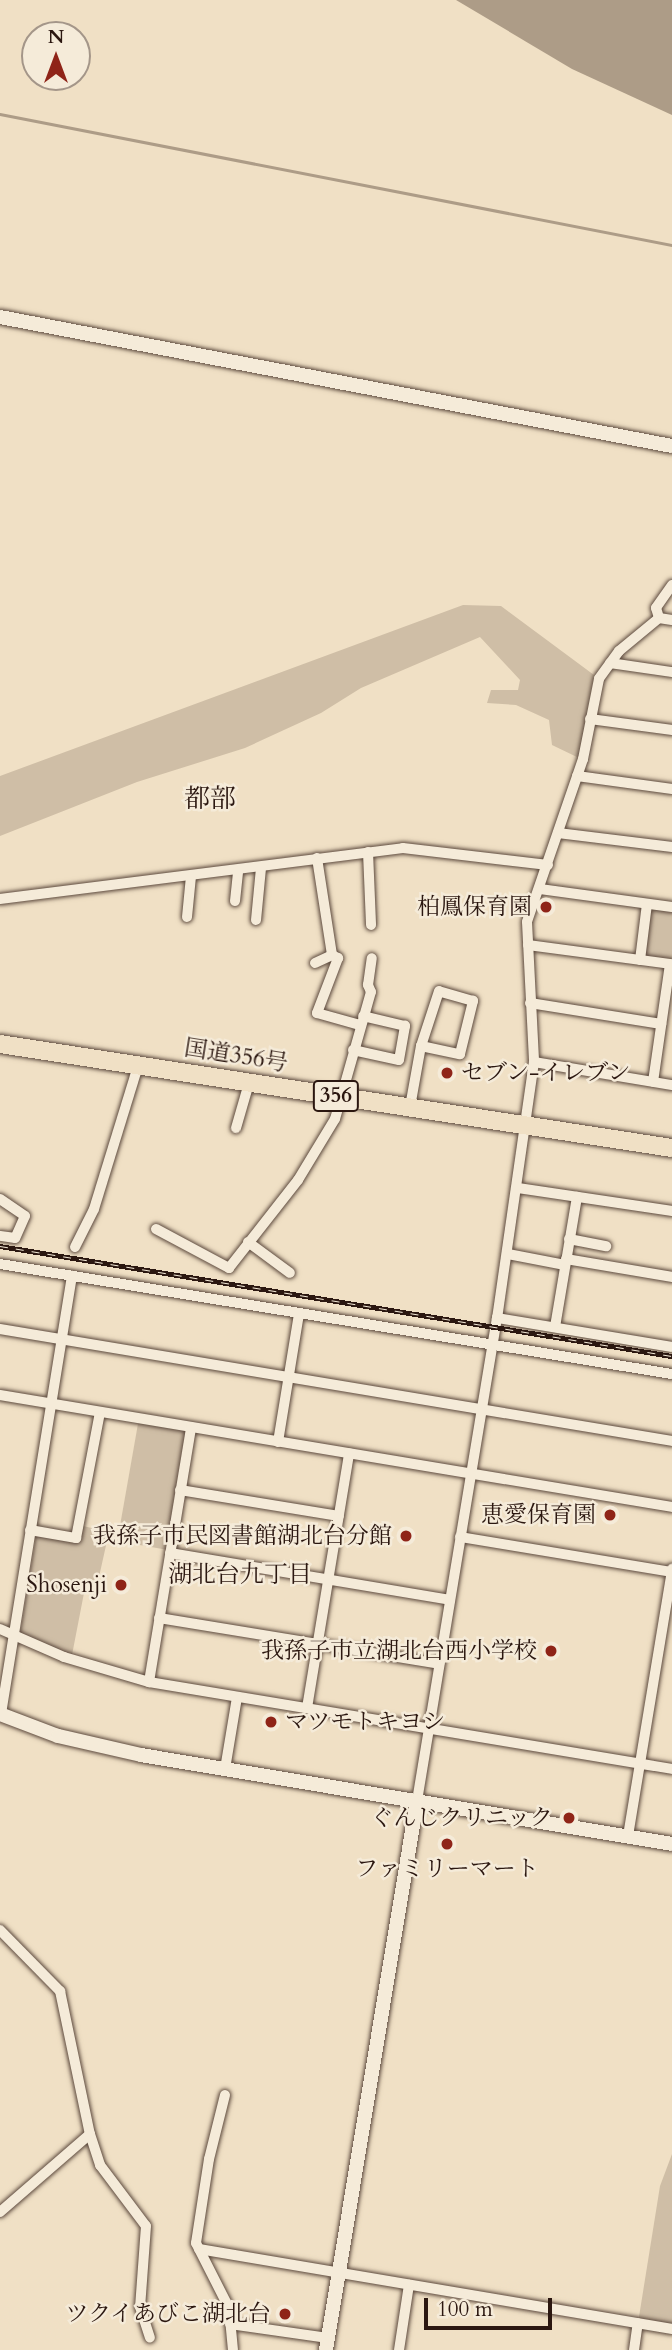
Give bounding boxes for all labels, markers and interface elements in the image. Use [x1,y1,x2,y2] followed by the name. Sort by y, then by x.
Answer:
[21,21,91,91] north arrow
[48,24,64,50] text: N
[184,783,236,815] district label: 都部
[417,893,532,921] place label: 柏鳳保育園
[538,899,554,915] marker: 柏鳳保育園
[182,1034,290,1078] street label: 国道356号
[461,1059,632,1087] place label: セブン-イレブン
[439,1065,455,1081] marker: セブン-イレブン
[312,1078,360,1114] road number: 356
[481,1501,596,1529] place label: 恵愛保育園
[602,1507,618,1523] marker: 恵愛保育園
[93,1522,392,1550] place label: 我孫子市民図書館湖北台分館
[398,1528,414,1544] marker: 我孫子市民図書館湖北台分館
[168,1561,312,1589] district label: 湖北台九丁目
[26,1571,107,1599] place label: Shosenji
[113,1577,129,1593] marker: Shosenji
[261,1637,537,1665] place label: 我孫子市立湖北台西小学校
[543,1643,559,1659] marker: 我孫子市立湖北台西小学校
[285,1708,446,1736] place label: マツモトキヨシ
[263,1714,279,1730] marker: マツモトキヨシ
[369,1804,553,1832] place label: ぐんじクリニック
[559,1808,579,1828] marker: ぐんじクリニック
[439,1836,455,1852] marker: ファミリーマート
[355,1855,539,1883] place label: ファミリーマート
[427,2284,555,2328] scale bar
[437,2295,493,2324] text: 100 m
[64,2300,271,2328] place label: ツクイあびこ湖北台
[277,2306,293,2322] marker: ツクイあびこ湖北台

